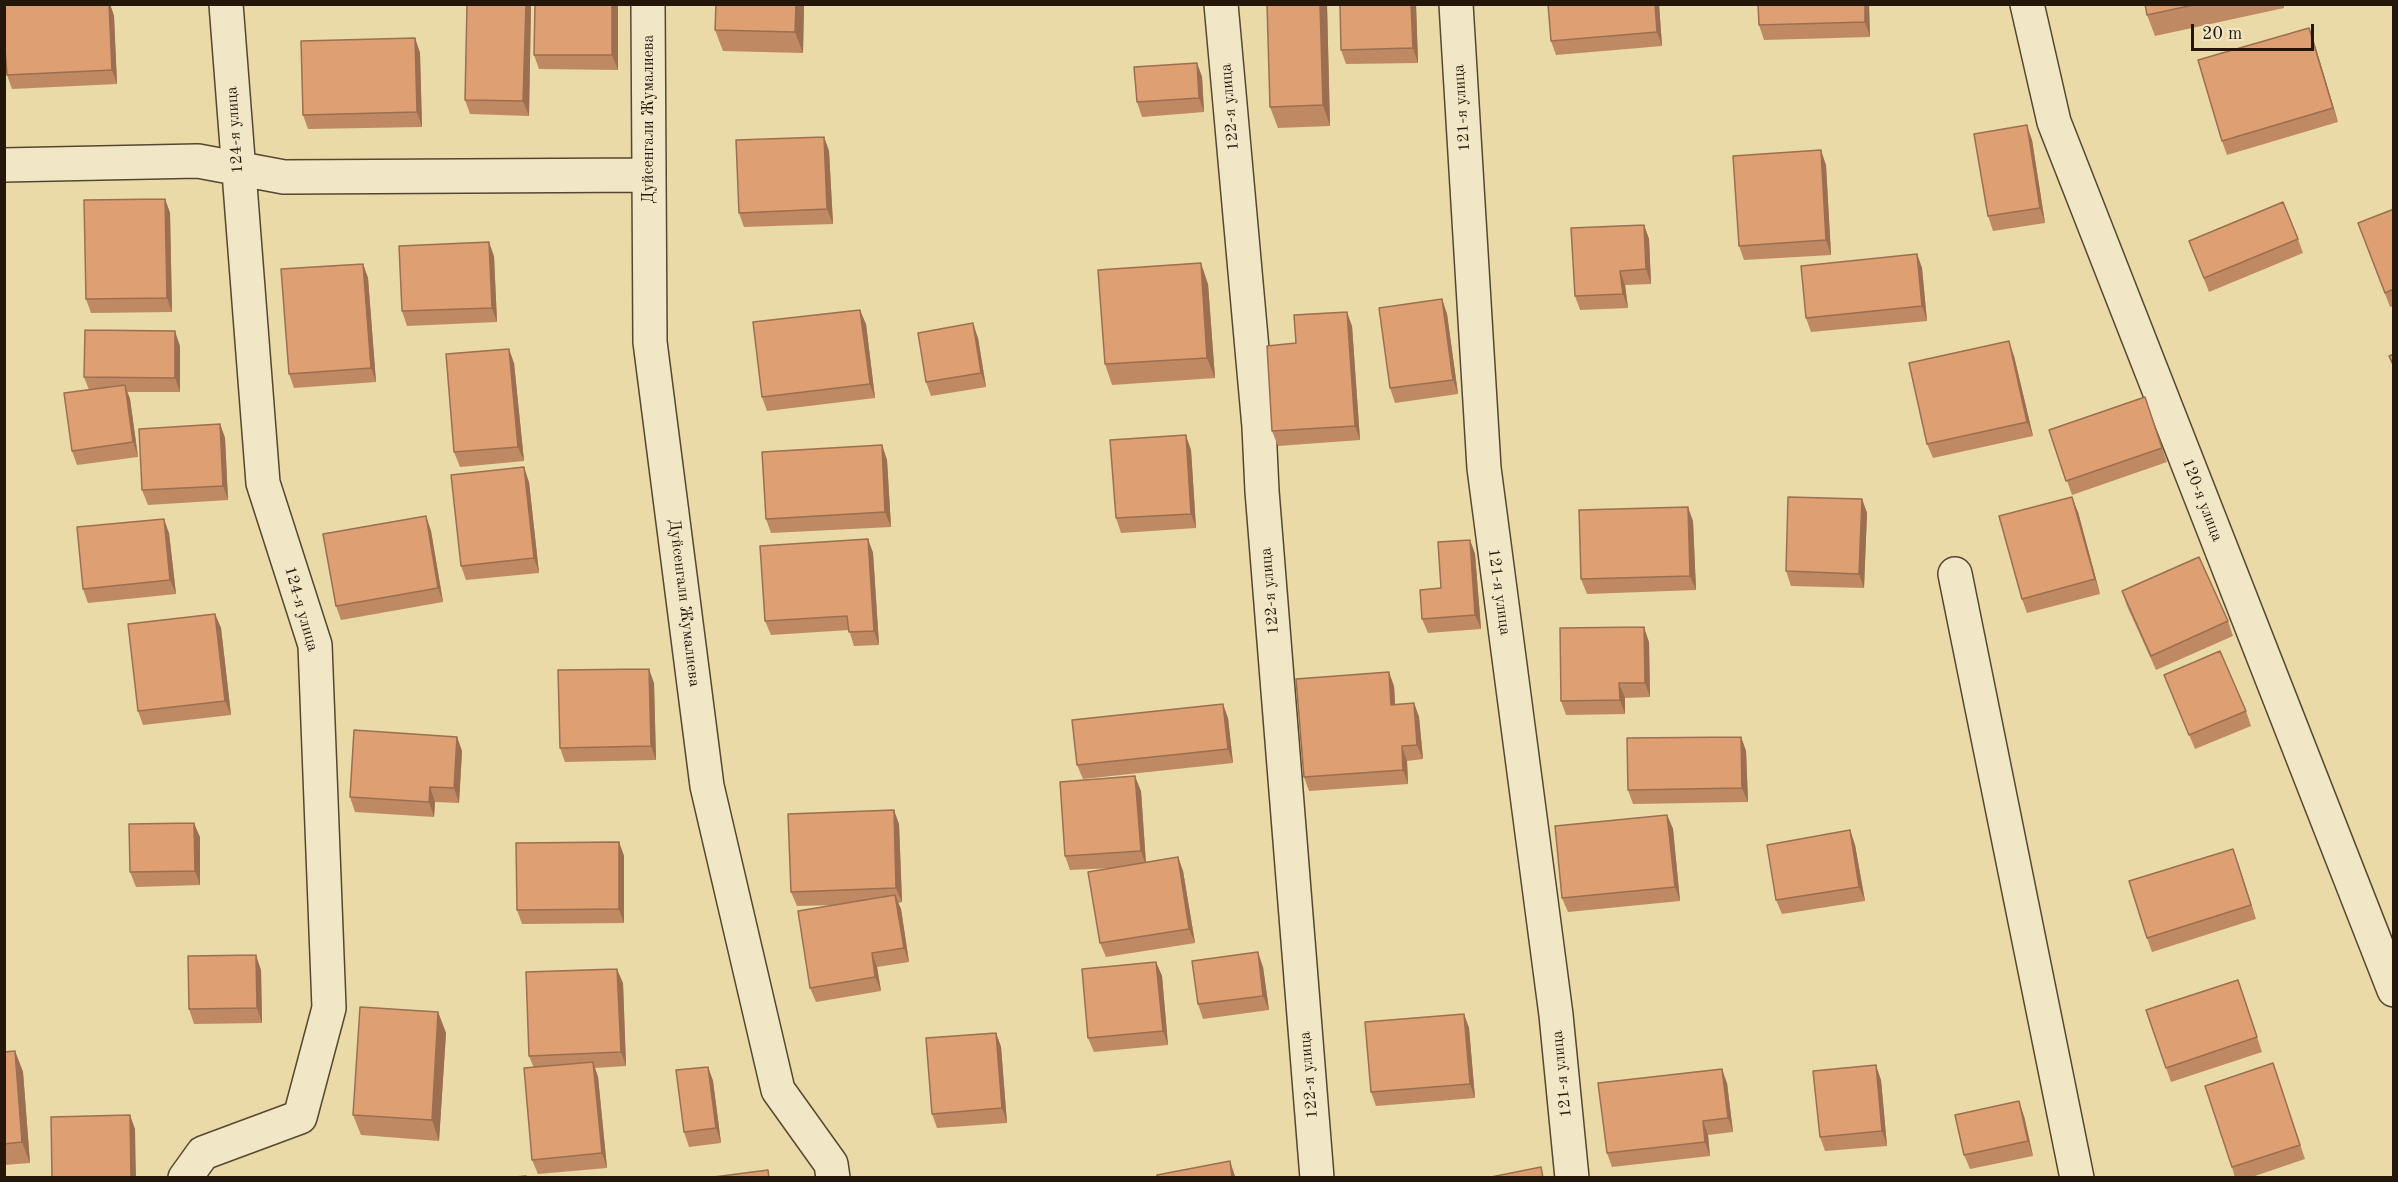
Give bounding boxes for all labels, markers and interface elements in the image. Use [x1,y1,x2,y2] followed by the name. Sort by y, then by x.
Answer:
[2194,12,2317,50] scale bar
[2202,25,2242,43] text: 20 m
[639,35,659,203] street label: Дуйсенгали Жумалиева
[1217,63,1243,151] street label: 122-я улица
[1449,64,1475,152] street label: 121-я улица
[222,86,248,174] street label: 124-я улица
[2177,456,2227,544] street label: 120-я улица
[664,518,704,688] street label: Дуйсенгали Жумалиева
[1257,547,1283,635] street label: 122-я улица
[1483,547,1515,637] street label: 121-я улица
[280,564,322,654] street label: 124-я улица
[1548,1029,1576,1119] street label: 121-я улица
[1296,1031,1322,1119] street label: 122-я улица

